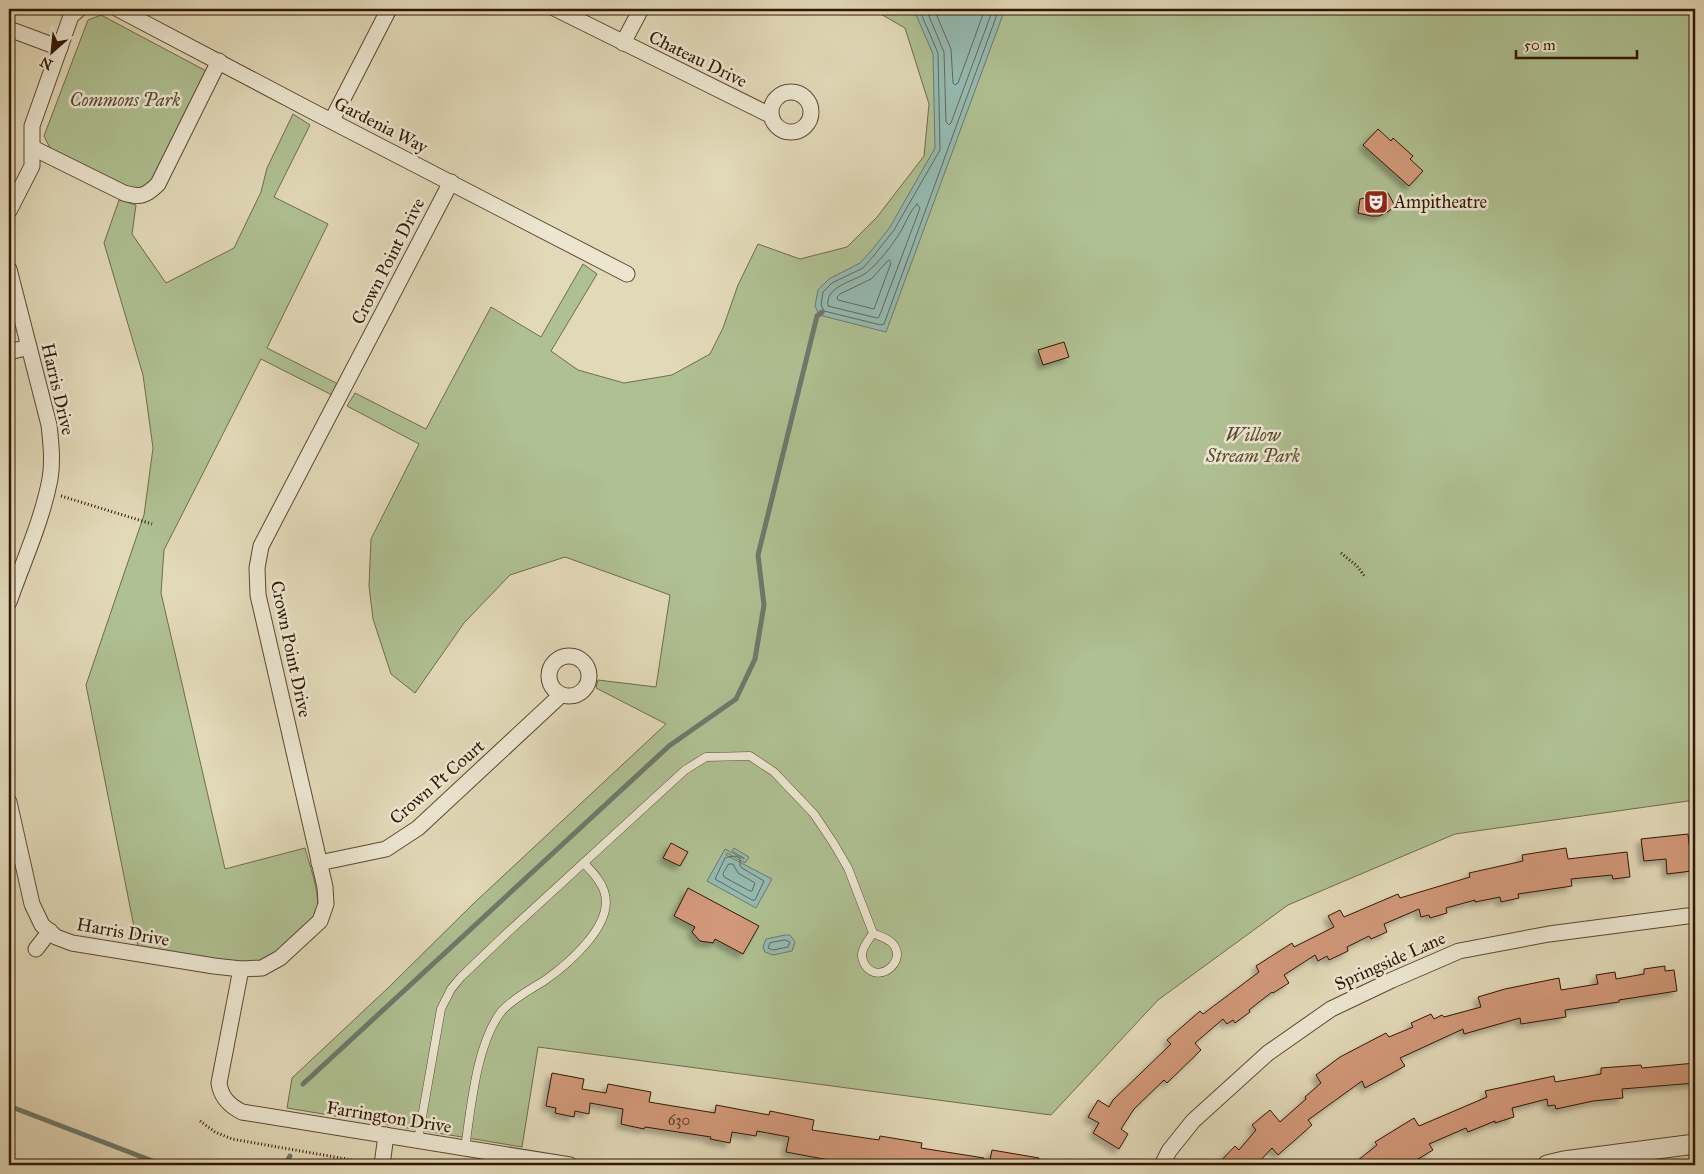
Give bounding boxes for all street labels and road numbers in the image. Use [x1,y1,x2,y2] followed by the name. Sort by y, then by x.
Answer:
[645,26,751,92] street label: Chateau Drive
[330,92,432,158] street label: Gardenia Way
[347,194,429,328] street label: Crown Point Drive
[37,341,79,437] street label: Harris Drive
[266,579,316,719] street label: Crown Point Drive
[385,735,489,829] street label: Crown Pt Court
[75,913,171,951] street label: Harris Drive
[1331,927,1449,996] street label: Springside Lane
[325,1096,453,1139] street label: Farrington Drive

